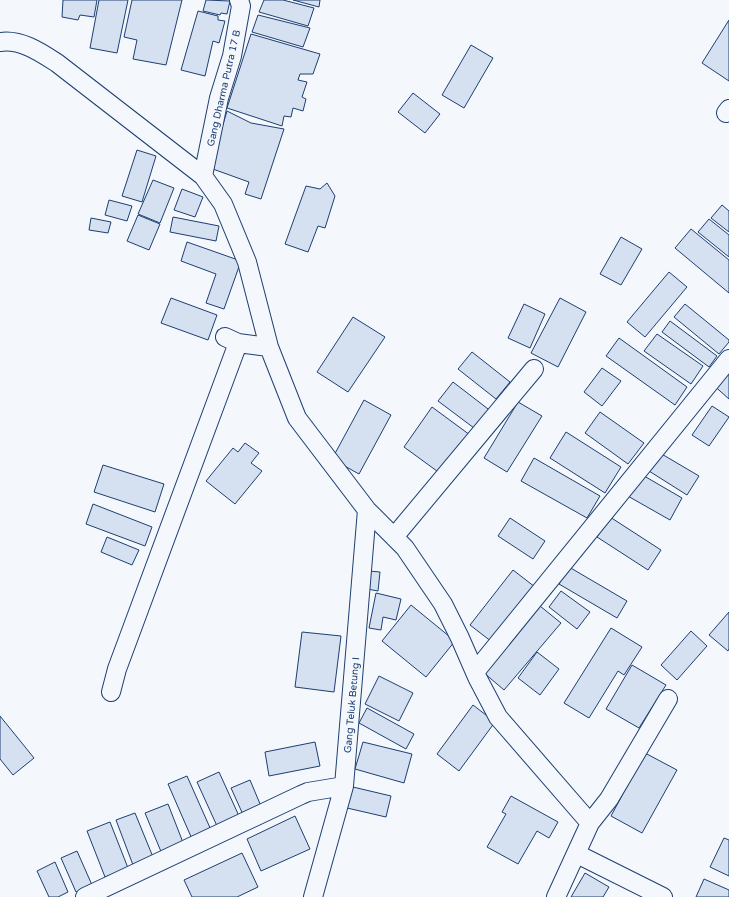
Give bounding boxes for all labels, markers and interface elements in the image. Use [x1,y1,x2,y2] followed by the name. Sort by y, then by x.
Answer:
[205,29,243,148] street label: Gang Dharma Putra 17 B
[342,657,362,754] street label: Gang Teluk Betung I

